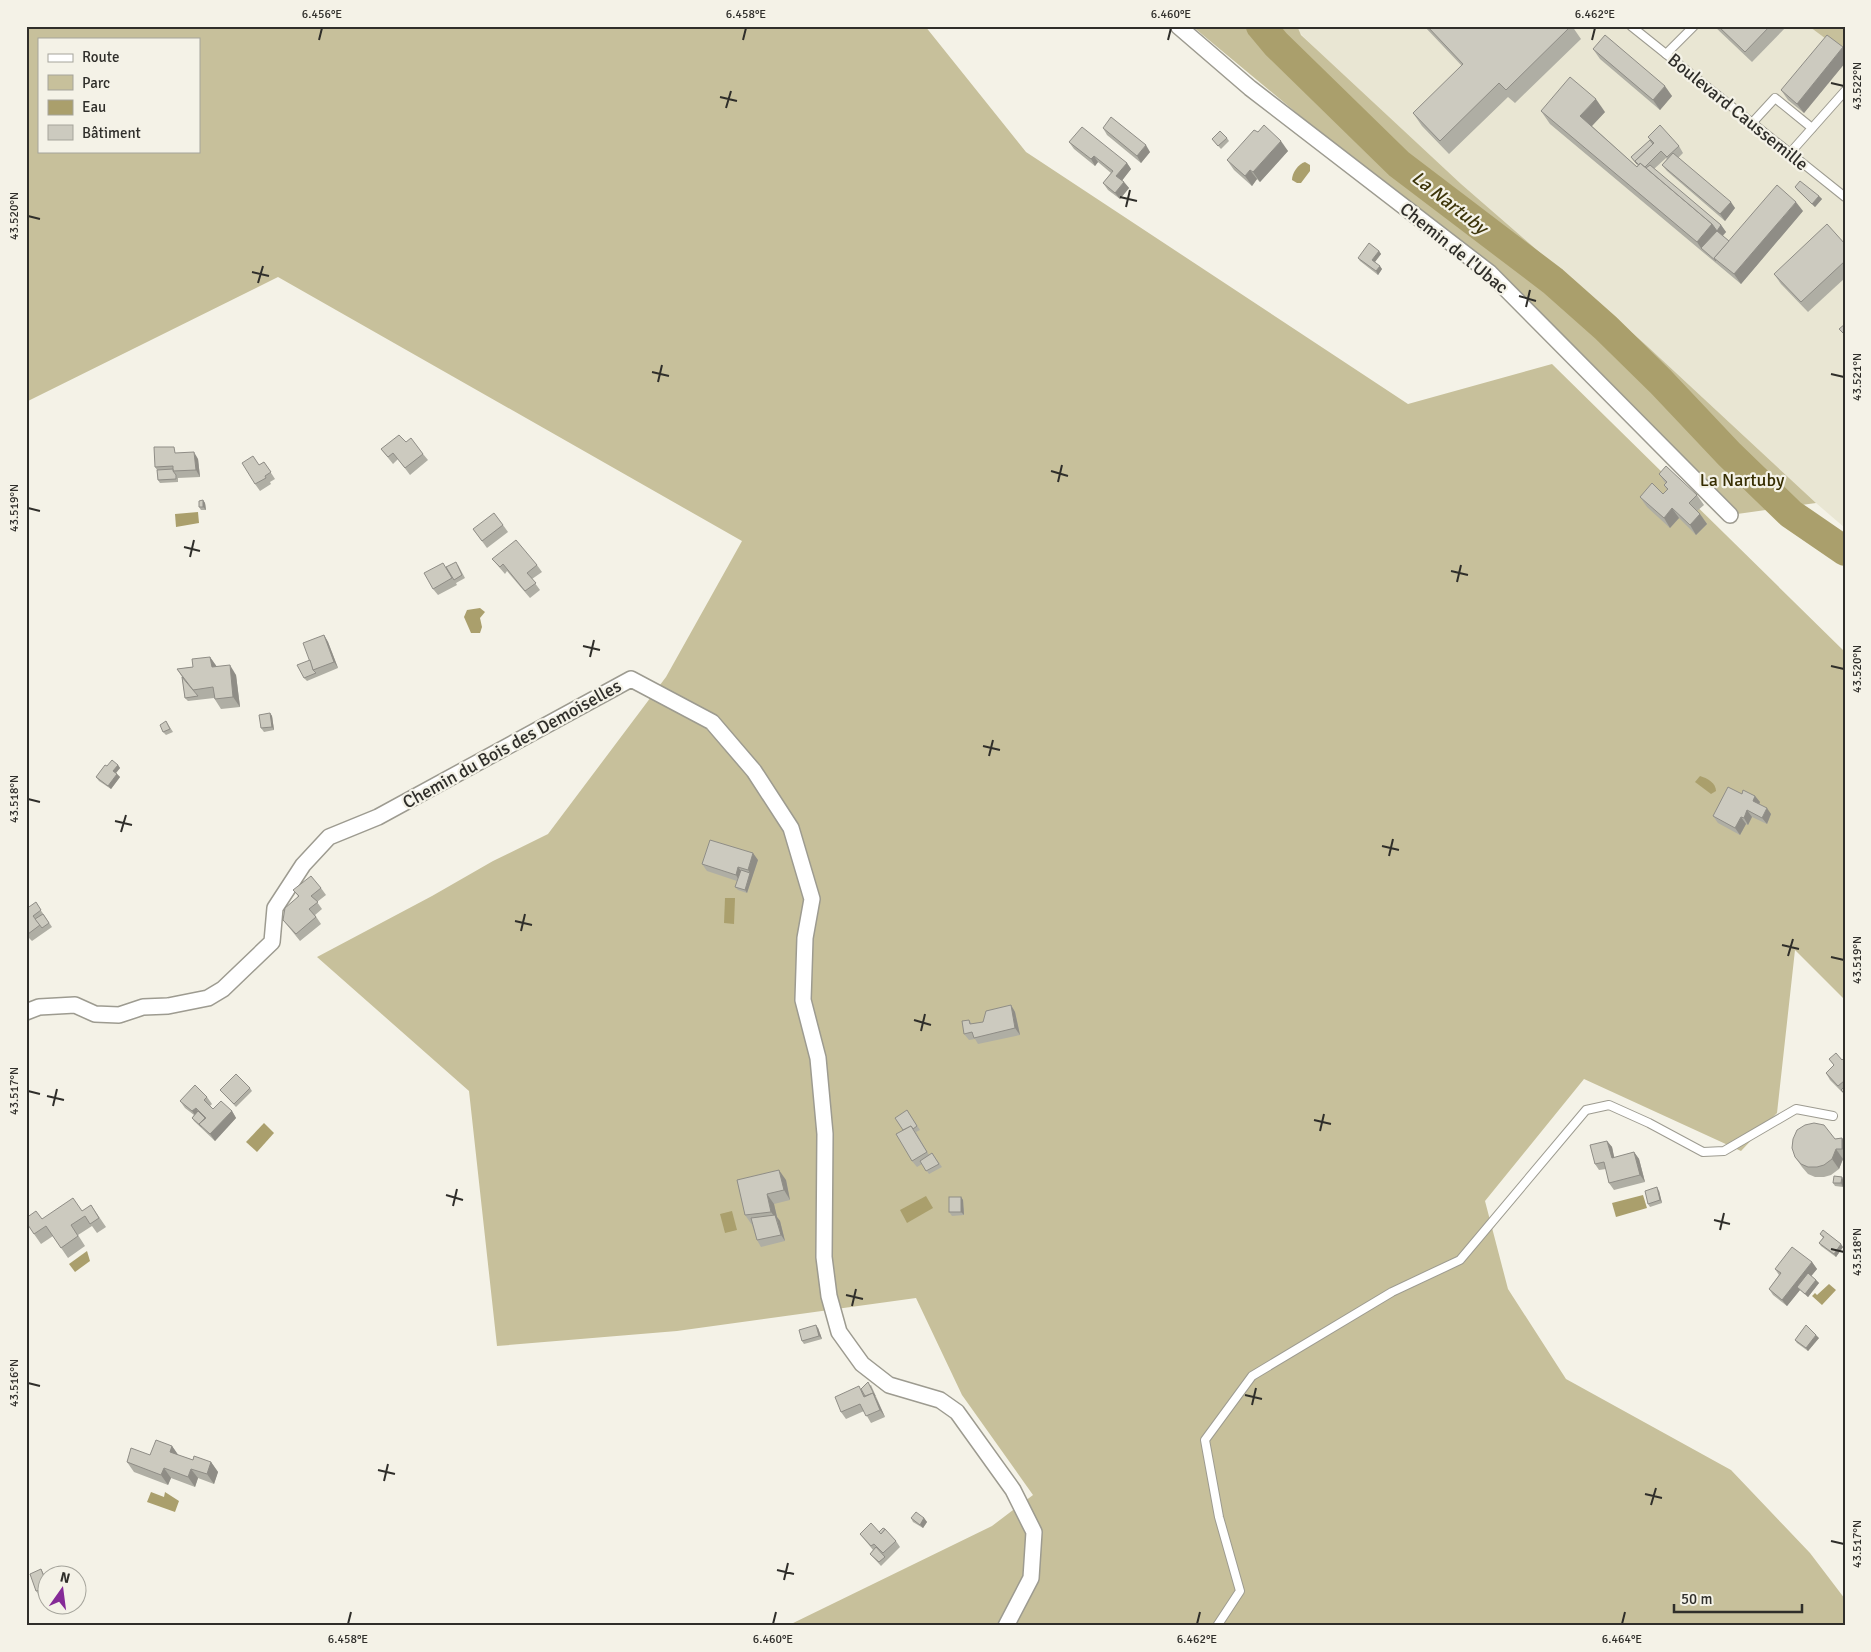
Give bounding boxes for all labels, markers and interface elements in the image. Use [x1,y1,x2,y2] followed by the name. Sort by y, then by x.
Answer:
[302,7,342,22] text: 6.456°E
[726,7,766,22] text: 6.458°E
[1151,7,1191,22] text: 6.460°E
[1575,7,1615,22] text: 6.462°E
[38,38,200,152] legend
[82,48,119,66] text: Route
[1663,49,1813,175] street label: Boulevard Caussemille
[1850,62,1865,110] text: 43.522°N
[82,74,110,92] text: Parc
[82,98,106,116] text: Eau
[82,124,141,142] text: Bâtiment
[1407,166,1494,241] water label: La Nartuby
[7,192,22,240] text: 43.520°N
[1396,198,1512,298] street label: Chemin de l'Ubac
[1850,353,1865,401] text: 43.521°N
[1700,469,1785,491] park label: La Nartuby
[7,484,22,532] text: 43.519°N
[1850,645,1865,693] text: 43.520°N
[399,675,625,813] street label: Chemin du Bois des Demoiselles
[7,775,22,823] text: 43.518°N
[1850,936,1865,984] text: 43.519°N
[7,1067,22,1115] text: 43.517°N
[1850,1228,1865,1276] text: 43.518°N
[7,1359,22,1407] text: 43.516°N
[1850,1520,1865,1568] text: 43.517°N
[38,1564,88,1614] north arrow
[58,1568,72,1587] text: N
[1674,1582,1801,1614] scale bar
[1681,1590,1712,1608] text: 50 m
[328,1632,368,1647] text: 6.458°E
[753,1632,793,1647] text: 6.460°E
[1177,1632,1217,1647] text: 6.462°E
[1602,1632,1642,1647] text: 6.464°E

